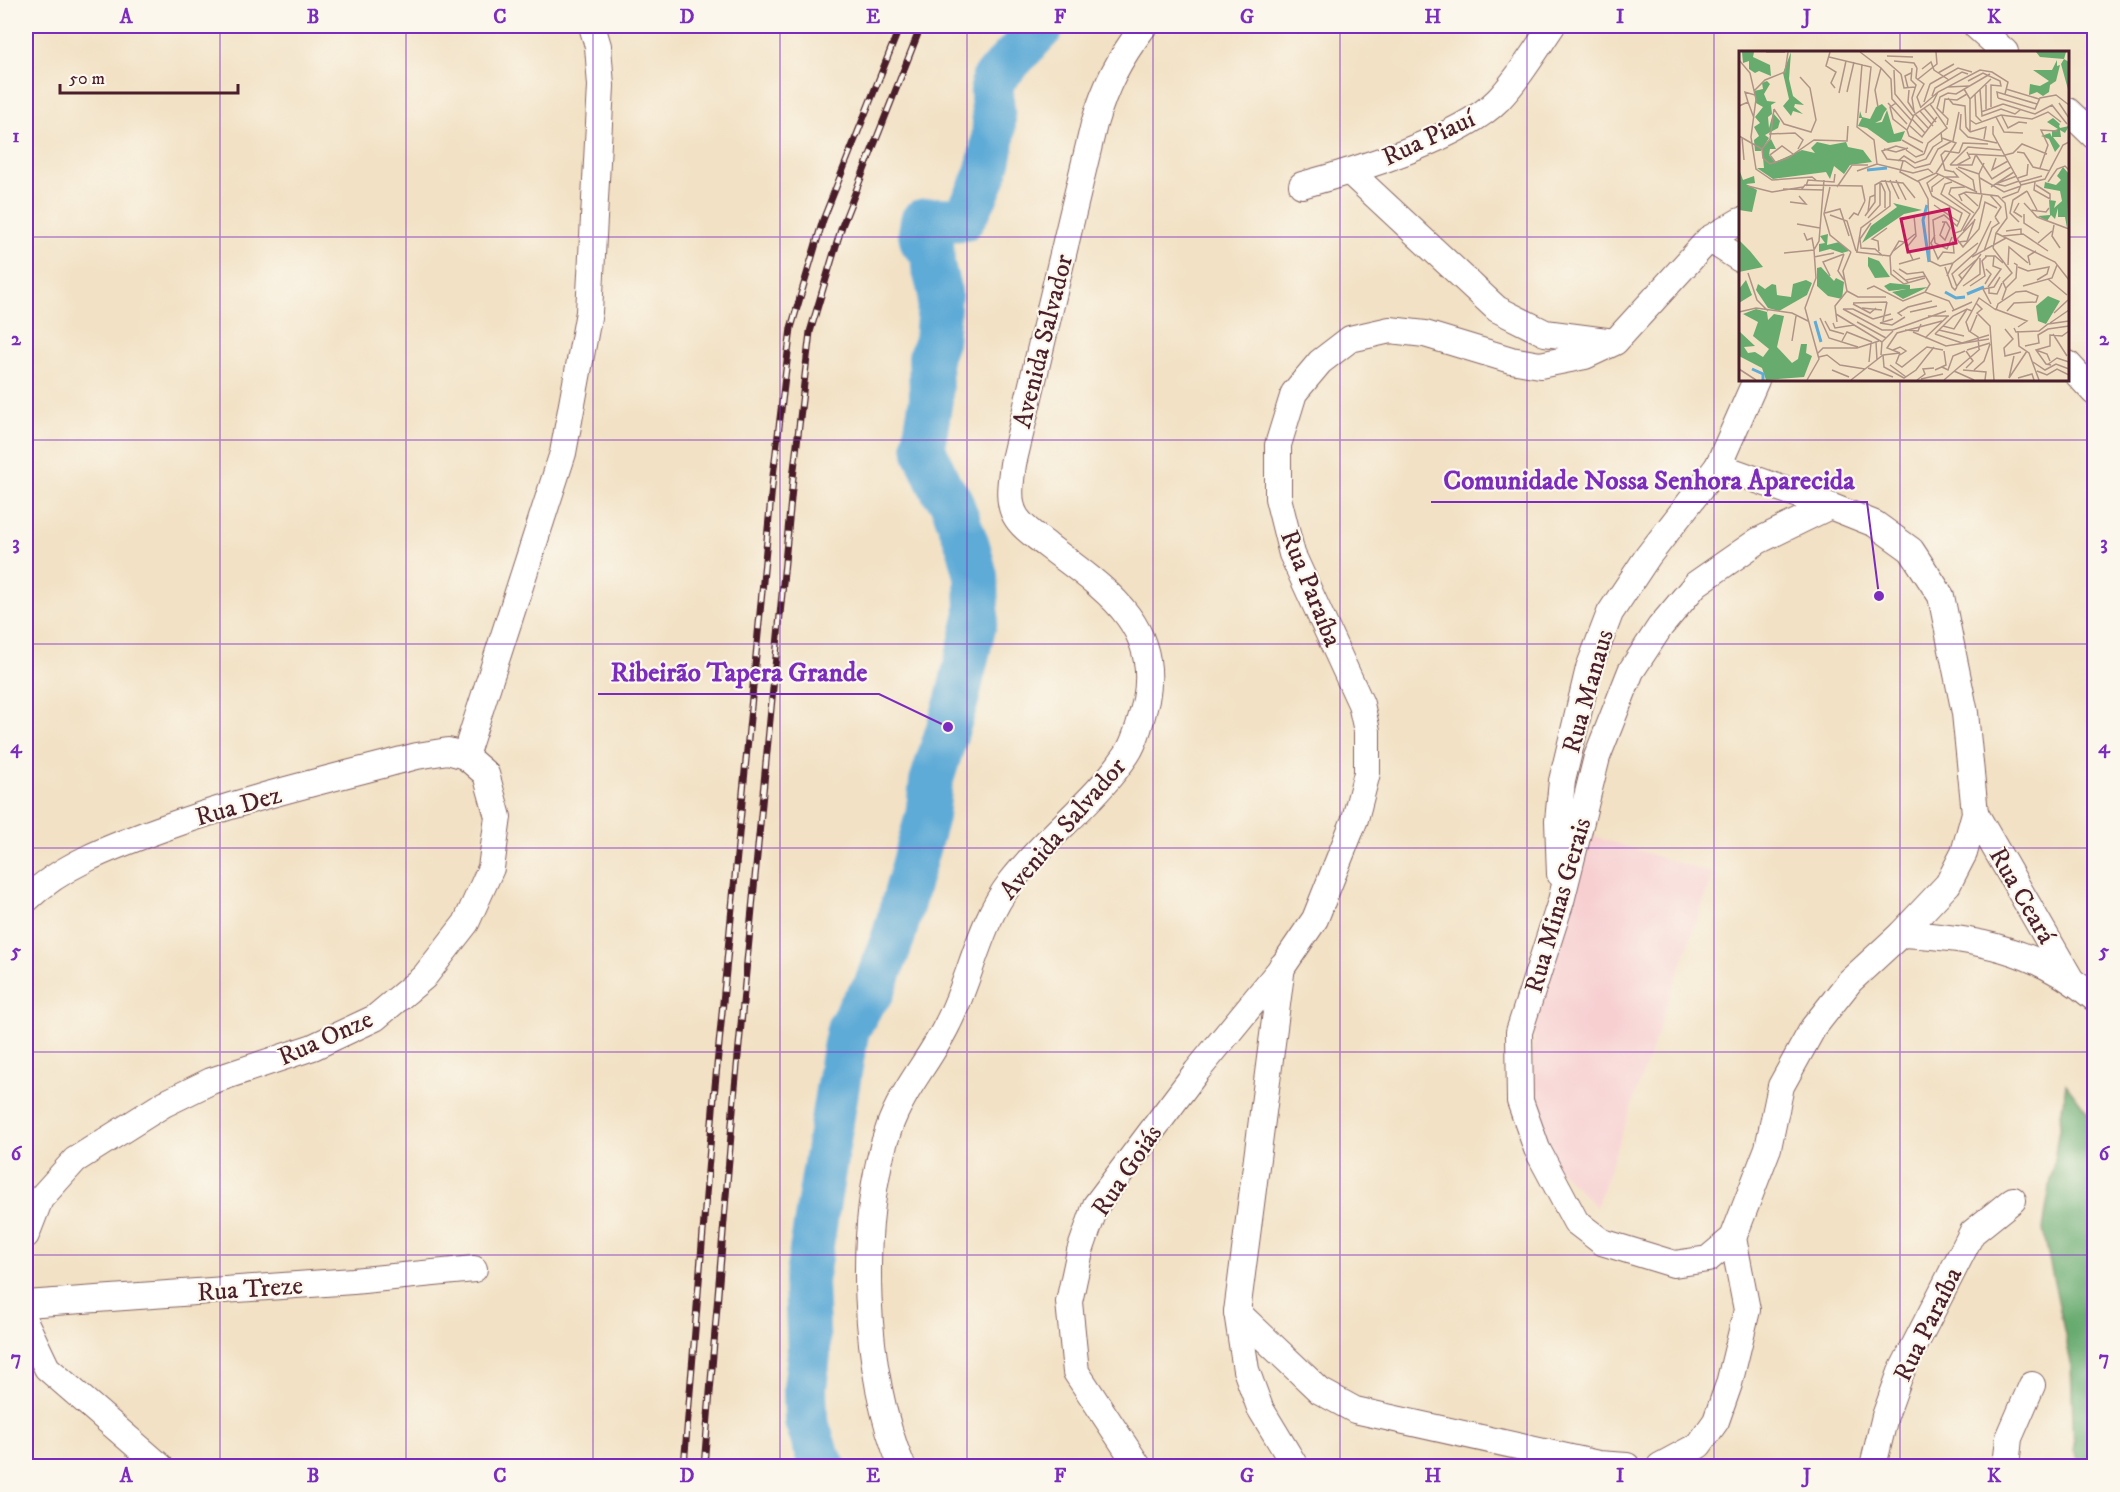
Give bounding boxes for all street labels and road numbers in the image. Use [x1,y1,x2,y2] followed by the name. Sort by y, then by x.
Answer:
[1377,102,1481,174] street label: Rua Piauí
[1006,251,1081,432] street label: Avenida Salvador
[1272,525,1349,652] street label: Rua Paraíba
[1555,626,1622,757] street label: Rua Manaus
[992,751,1134,907] street label: Avenida Salvador
[192,778,285,834] street label: Rua Dez
[1518,814,1599,997] street label: Rua Minas Gerais
[1981,841,2063,950] street label: Rua Ceará
[273,1003,378,1074] street label: Rua Onze
[1085,1119,1170,1223] street label: Rua Goiás
[1887,1262,1970,1387] street label: Rua Paraíba
[196,1269,304,1310] street label: Rua Treze

